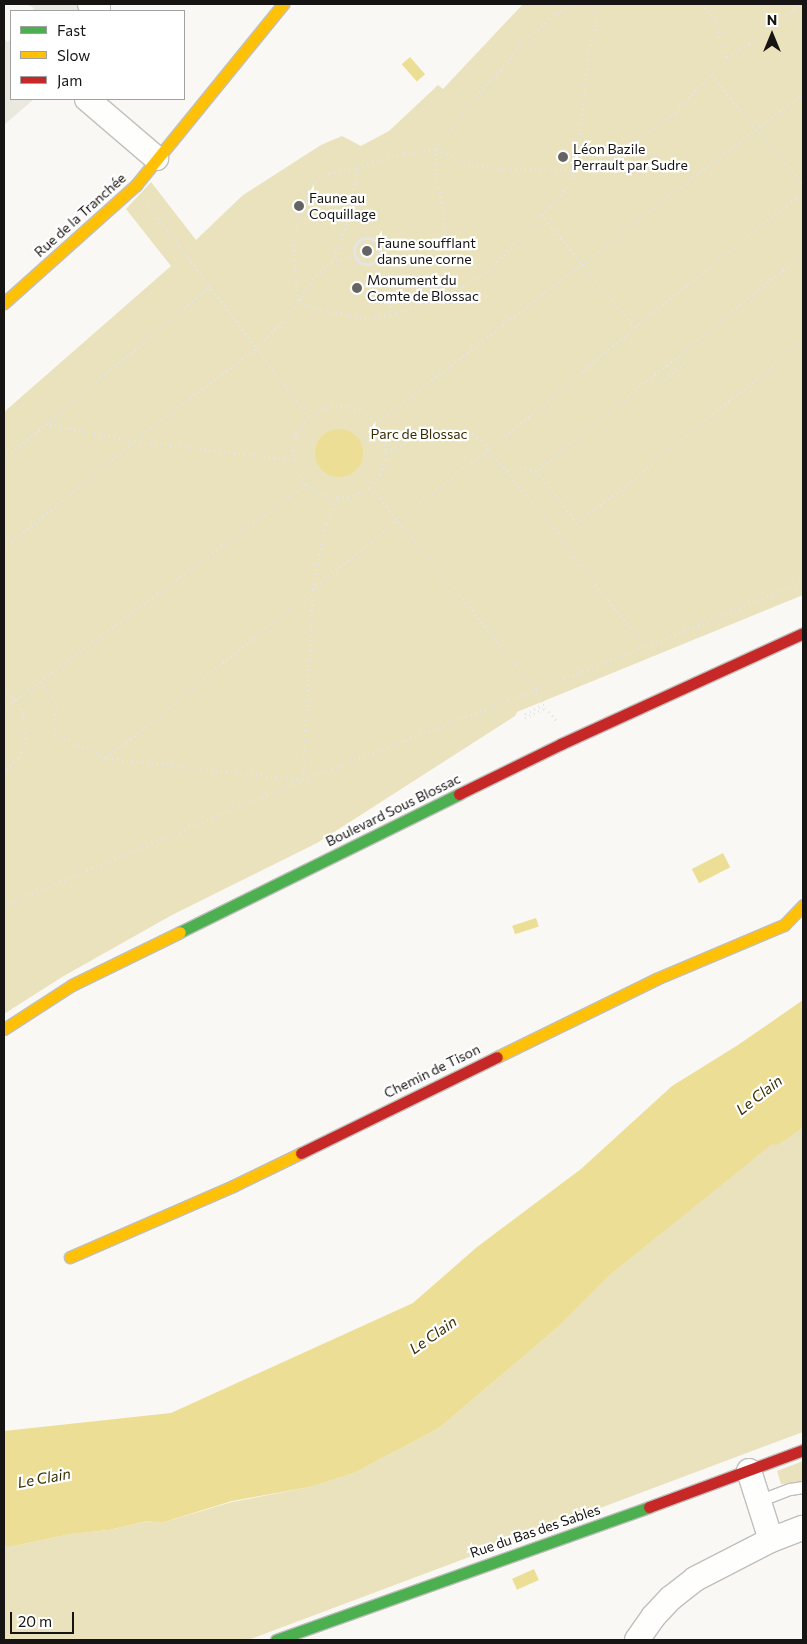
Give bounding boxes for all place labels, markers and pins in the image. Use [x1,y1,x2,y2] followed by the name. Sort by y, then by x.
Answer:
[573,141,688,174] place label: Léon Bazile Perrault par Sudre
[557,151,569,163] marker: Léon Bazile Perrault par Sudre
[309,190,376,222] place label: Faune au Coquillage
[293,200,305,212] marker: Faune au Coquillage
[377,235,476,268] place label: Faune soufflant dans une corne
[361,245,373,257] marker: Faune soufflant dans une corne
[367,272,479,304] place label: Monument du Comte de Blossac
[351,282,363,294] marker: Monument du Comte de Blossac

